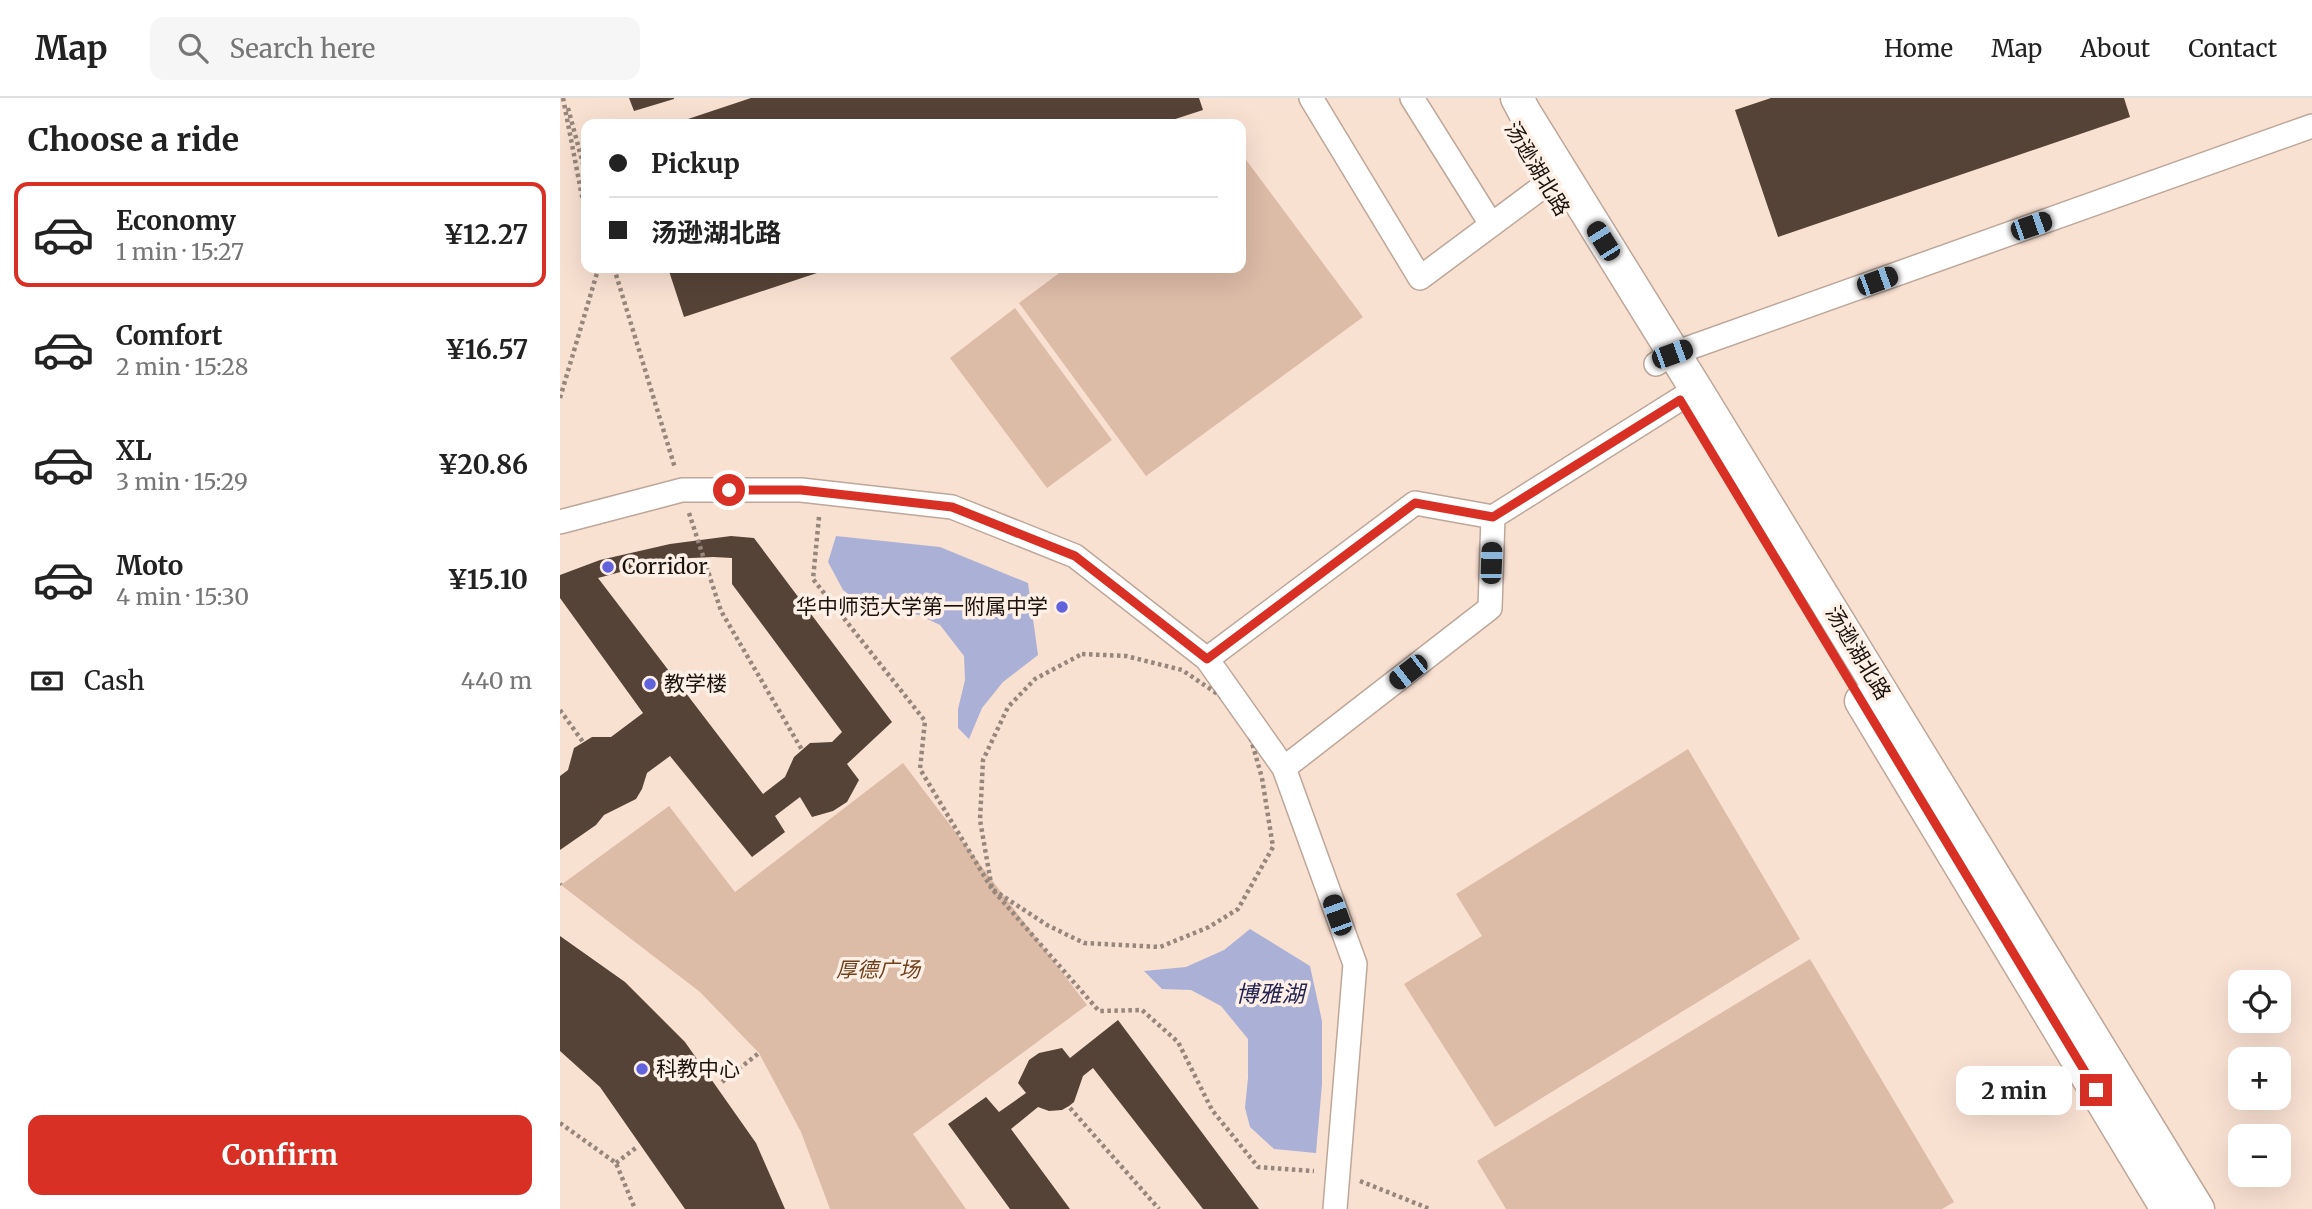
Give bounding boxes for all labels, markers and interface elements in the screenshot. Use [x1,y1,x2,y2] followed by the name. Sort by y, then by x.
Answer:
[150,17,640,80] search box
[35,28,108,69] text: Map
[174,29,212,67] icon: search
[230,32,375,65] text: Search here
[1884,33,1953,64] text: Home
[1991,33,2042,64] text: Map
[2080,33,2150,64] text: About
[2188,33,2277,64] text: Contact
[1499,117,1576,221] street label: 汤逊湖北路
[28,120,239,160] text: Choose a ride
[651,147,740,180] text: Pickup
[32,203,95,266] icon: car
[116,204,236,237] text: Economy
[2008,209,2055,243] car
[651,216,781,249] text: 汤逊湖北路
[443,218,528,251] text: ¥12.27
[1583,218,1624,264] car
[116,237,244,266] text: 1 min · 15:27
[1854,264,1901,298] car
[32,318,95,381] icon: car
[116,319,222,352] text: Comfort
[445,333,528,366] text: ¥16.57
[1649,337,1696,371] car
[116,352,248,381] text: 2 min · 15:28
[32,433,95,496] icon: car
[116,434,152,467] text: XL
[438,448,528,481] text: ¥20.86
[116,467,248,496] text: 3 min · 15:29
[713,474,745,506] route start
[1480,542,1503,584] car
[32,548,95,611] icon: car
[116,549,183,582] text: Moto
[622,553,708,580] place label: Corridor
[600,559,616,575] marker: Corridor
[447,563,528,596] text: ¥15.10
[116,582,249,611] text: 4 min · 15:30
[796,593,1048,620] place label: 华中师范大学第一附属中学
[1054,599,1070,615] marker: 华中师范大学第一附属中学
[1820,601,1897,705] street label: 汤逊湖北路
[1385,651,1432,693] car
[28,662,66,700] icon: cash
[84,664,145,697] text: Cash
[461,666,532,695] text: 440 m
[664,670,727,697] place label: 教学楼
[642,676,658,692] marker: 教学楼
[1320,892,1355,938] car
[836,956,922,983] park label: 厚德广场
[2228,970,2291,1187] map controls
[2228,970,2291,1033] button: locate
[1236,979,1308,1008] water label: 博雅湖
[2228,1047,2291,1110] button: +
[656,1055,740,1082] place label: 科教中心
[634,1061,650,1077] marker: 科教中心
[1956,1066,2072,1114] callout: 2 min
[2080,1074,2112,1106] route end
[1981,1076,2047,1105] text: 2 min
[28,1115,532,1195] button: Confirm
[2228,1124,2291,1187] button: −

